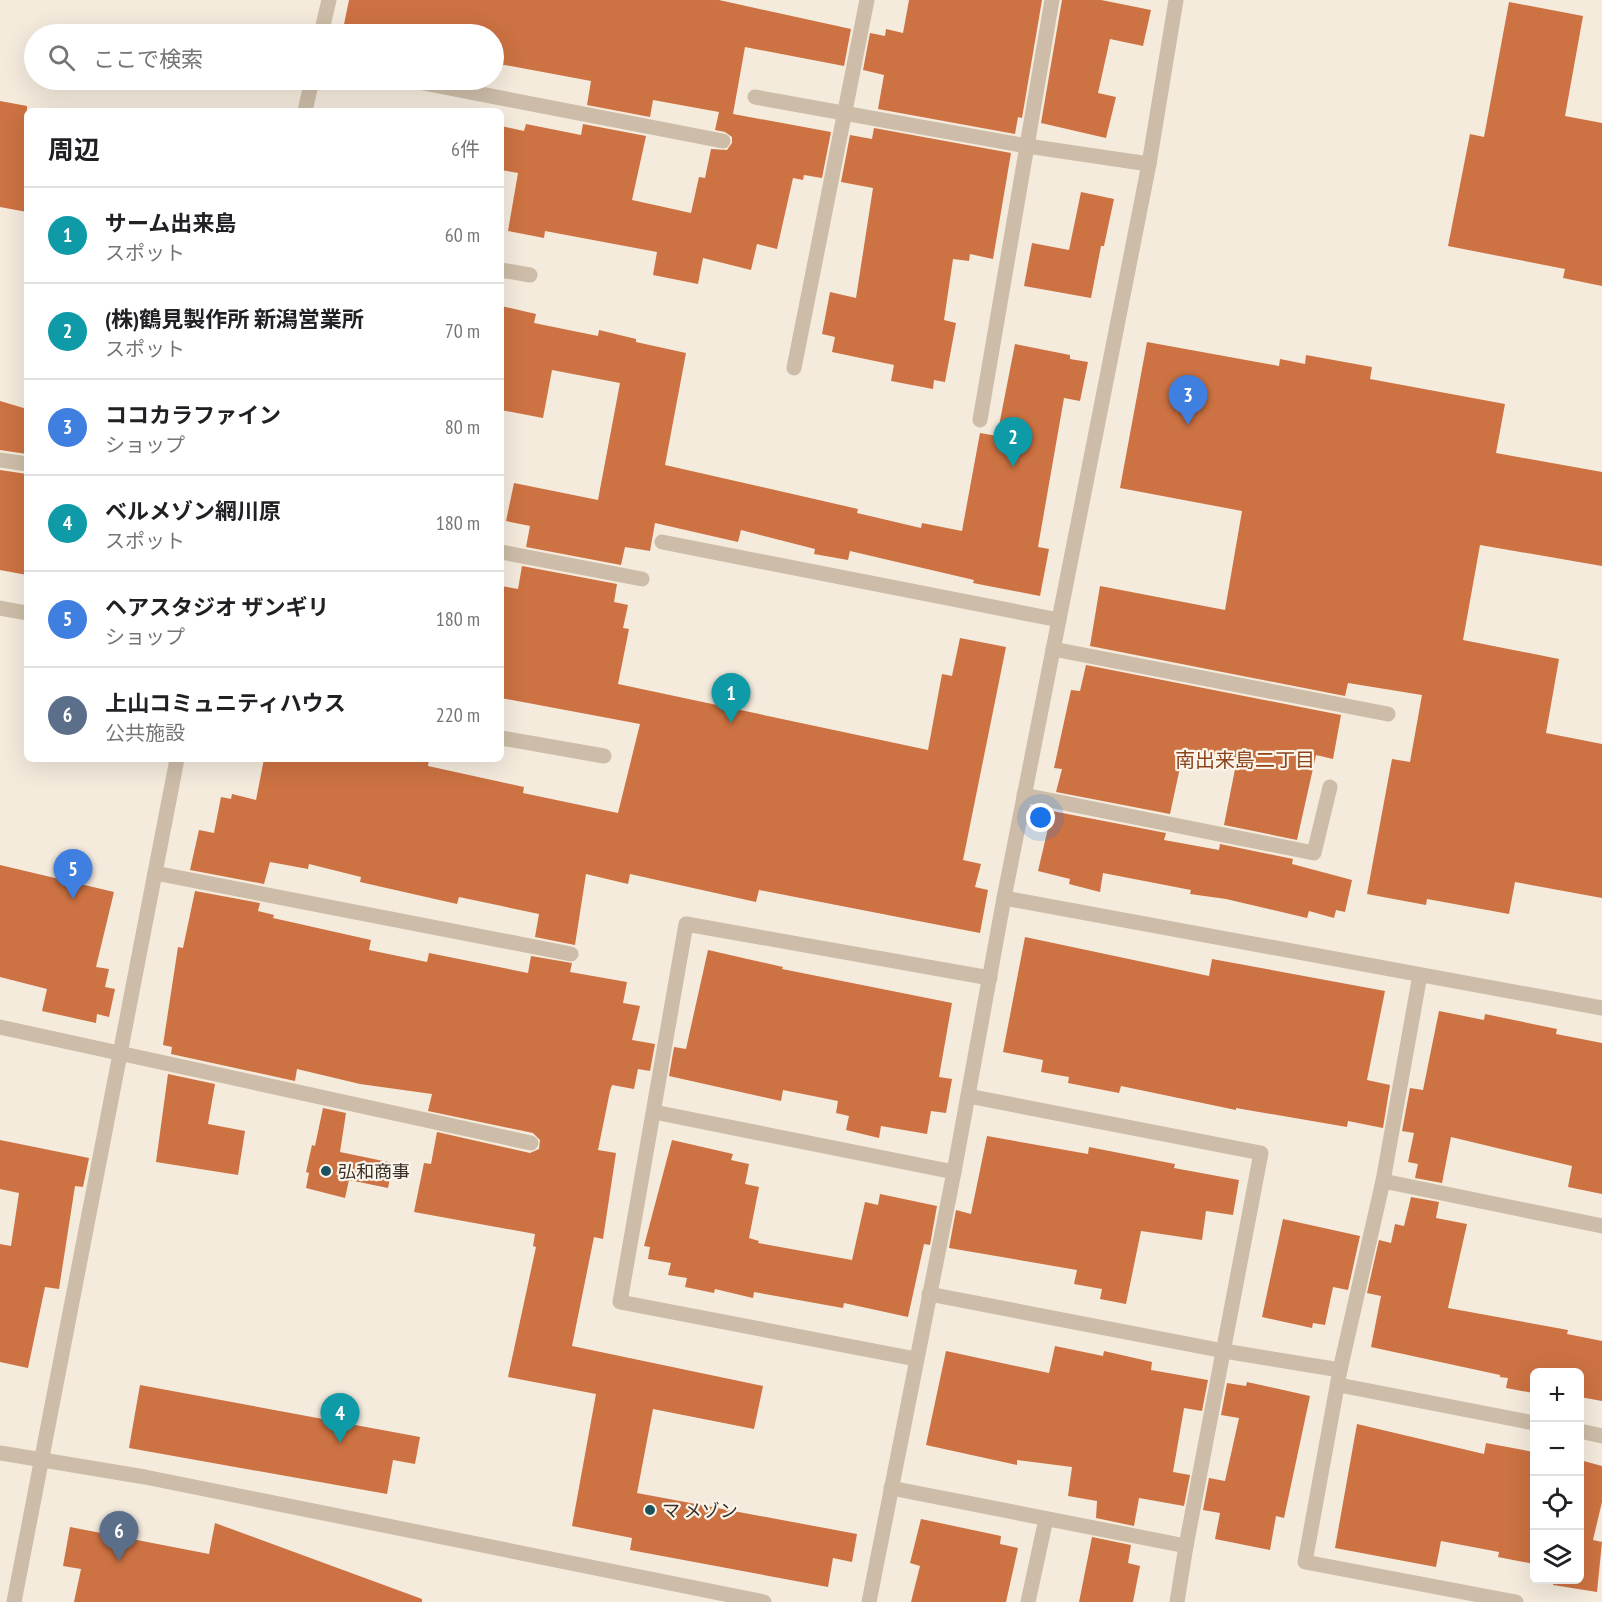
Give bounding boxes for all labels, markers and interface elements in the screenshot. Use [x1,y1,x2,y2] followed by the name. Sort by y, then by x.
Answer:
[24,24,504,90] search box
[45,41,78,74] icon: search
[93,45,203,73] text: ここで検索
[48,133,100,166] text: 周辺
[451,136,480,162] text: 6件
[105,209,236,237] text: サーム出来島
[63,222,72,248] text: 1
[445,222,480,248] text: 60 m
[105,240,185,266] text: スポット
[105,305,364,333] text: (株)鶴見製作所 新潟営業所
[63,318,72,344] text: 2
[445,318,480,344] text: 70 m
[105,336,185,362] text: スポット
[1168,376,1208,425] pin: 3
[105,401,281,429] text: ココカラファイン
[63,414,72,440] text: 3
[445,414,480,440] text: 80 m
[994,418,1032,467] pin: 2
[105,432,185,458] text: ショップ
[105,497,281,525] text: ベルメゾン網川原
[63,510,72,536] text: 4
[436,510,480,536] text: 180 m
[105,528,185,554] text: スポット
[105,593,330,621] text: ヘアスタジオ ザンギリ
[63,606,72,632] text: 5
[436,606,480,632] text: 180 m
[105,624,185,650] text: ショップ
[712,674,750,723] pin: 1
[105,689,346,717] text: 上山コミュニティハウス
[63,702,72,728] text: 6
[436,702,480,728] text: 220 m
[105,720,185,746] text: 公共施設
[1175,747,1315,773] district label: 南出来島二丁目
[1026,803,1055,832] your location
[54,850,92,899] pin: 5
[338,1160,410,1183] place label: 弘和商事
[319,1164,333,1178] marker: 弘和商事
[1530,1368,1584,1584] map controls
[1530,1368,1584,1422] button: +
[320,1394,360,1443] pin: 4
[1530,1422,1584,1476] button: −
[1530,1476,1584,1530] button: locate
[662,1499,738,1522] place label: マ メゾン
[643,1503,657,1517] marker: マ メゾン
[100,1512,138,1561] pin: 6
[1530,1530,1584,1584] button: layers

